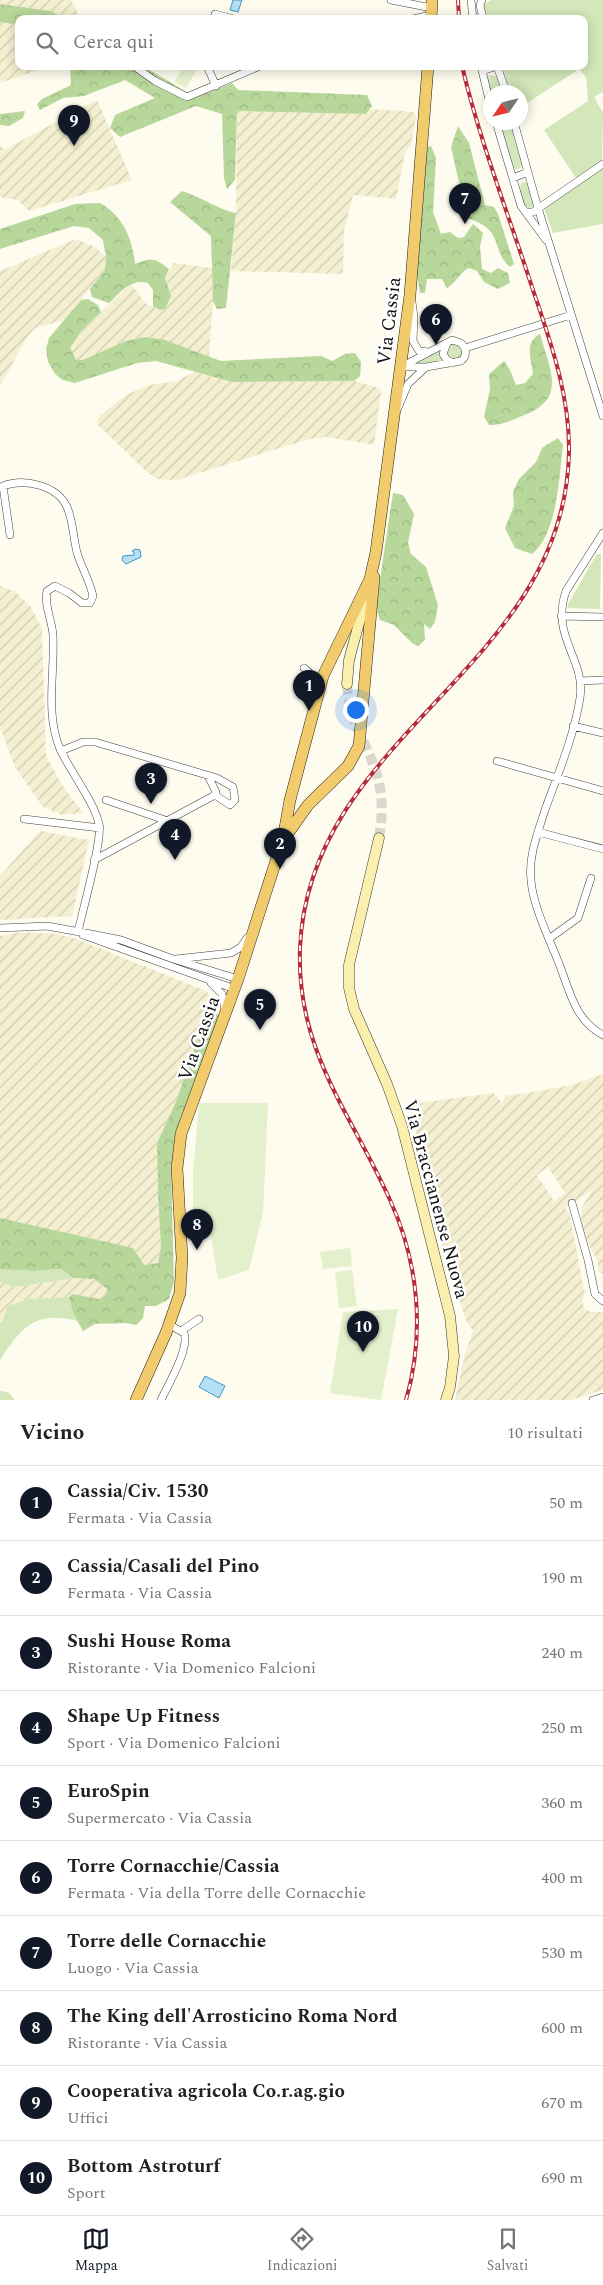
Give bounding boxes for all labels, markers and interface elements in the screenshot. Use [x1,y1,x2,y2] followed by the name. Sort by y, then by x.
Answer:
[15,15,588,70] search box
[73,28,154,57] text: Cerca qui
[33,29,61,57] icon: search
[483,85,528,130] north arrow
[58,105,90,146] pin: 9
[449,183,481,224] pin: 7
[370,275,409,367] street label: Via Cassia
[420,304,452,345] pin: 6
[293,670,325,711] pin: 1
[343,697,369,723] your location
[135,763,167,804] pin: 3
[159,819,191,860] pin: 4
[264,828,296,869] pin: 2
[244,989,276,1030] pin: 5
[171,991,228,1085] street label: Via Cassia
[395,1097,476,1303] street label: Via Braccianense Nuova
[181,1209,213,1250] pin: 8
[347,1311,379,1352] pin: 10
[20,1417,84,1449] text: Vicino
[507,1421,583,1445] text: 10 risultati
[67,1477,208,1506] text: Cassia/Civ. 1530
[32,1491,40,1515] text: 1
[549,1491,583,1515] text: 50 m
[67,1506,212,1530] text: Fermata · Via Cassia
[67,1552,259,1581] text: Cassia/Casali del Pino
[32,1566,40,1590] text: 2
[541,1566,583,1590] text: 190 m
[67,1581,212,1605] text: Fermata · Via Cassia
[67,1627,231,1656] text: Sushi House Roma
[32,1641,40,1665] text: 3
[541,1641,583,1665] text: 240 m
[67,1656,316,1680] text: Ristorante · Via Domenico Falcioni
[67,1702,220,1731] text: Shape Up Fitness
[32,1716,40,1740] text: 4
[541,1716,583,1740] text: 250 m
[67,1731,281,1755] text: Sport · Via Domenico Falcioni
[67,1777,150,1806] text: EuroSpin
[32,1791,40,1815] text: 5
[541,1791,583,1815] text: 360 m
[67,1806,252,1830] text: Supermercato · Via Cassia
[67,1852,280,1881] text: Torre Cornacchie/Cassia
[32,1866,40,1890] text: 6
[541,1866,583,1890] text: 400 m
[67,1881,366,1905] text: Fermata · Via della Torre delle Cornacchie
[67,1927,266,1956] text: Torre delle Cornacchie
[32,1941,40,1965] text: 7
[541,1941,583,1965] text: 530 m
[67,1956,199,1980] text: Luogo · Via Cassia
[67,2002,398,2031] text: The King dell'Arrosticino Roma Nord
[32,2016,40,2040] text: 8
[541,2016,583,2040] text: 600 m
[67,2031,227,2055] text: Ristorante · Via Cassia
[67,2077,345,2106] text: Cooperativa agricola Co.r.ag.gio
[32,2091,40,2115] text: 9
[541,2091,583,2115] text: 670 m
[67,2106,108,2130] text: Uffici
[67,2152,220,2181] text: Bottom Astroturf
[27,2166,45,2190] text: 10
[541,2166,583,2190] text: 690 m
[67,2181,105,2205] text: Sport
[75,2225,118,2276] tab: Mappa
[267,2225,337,2276] tab: Indicazioni
[487,2225,528,2276] tab: Salvati

